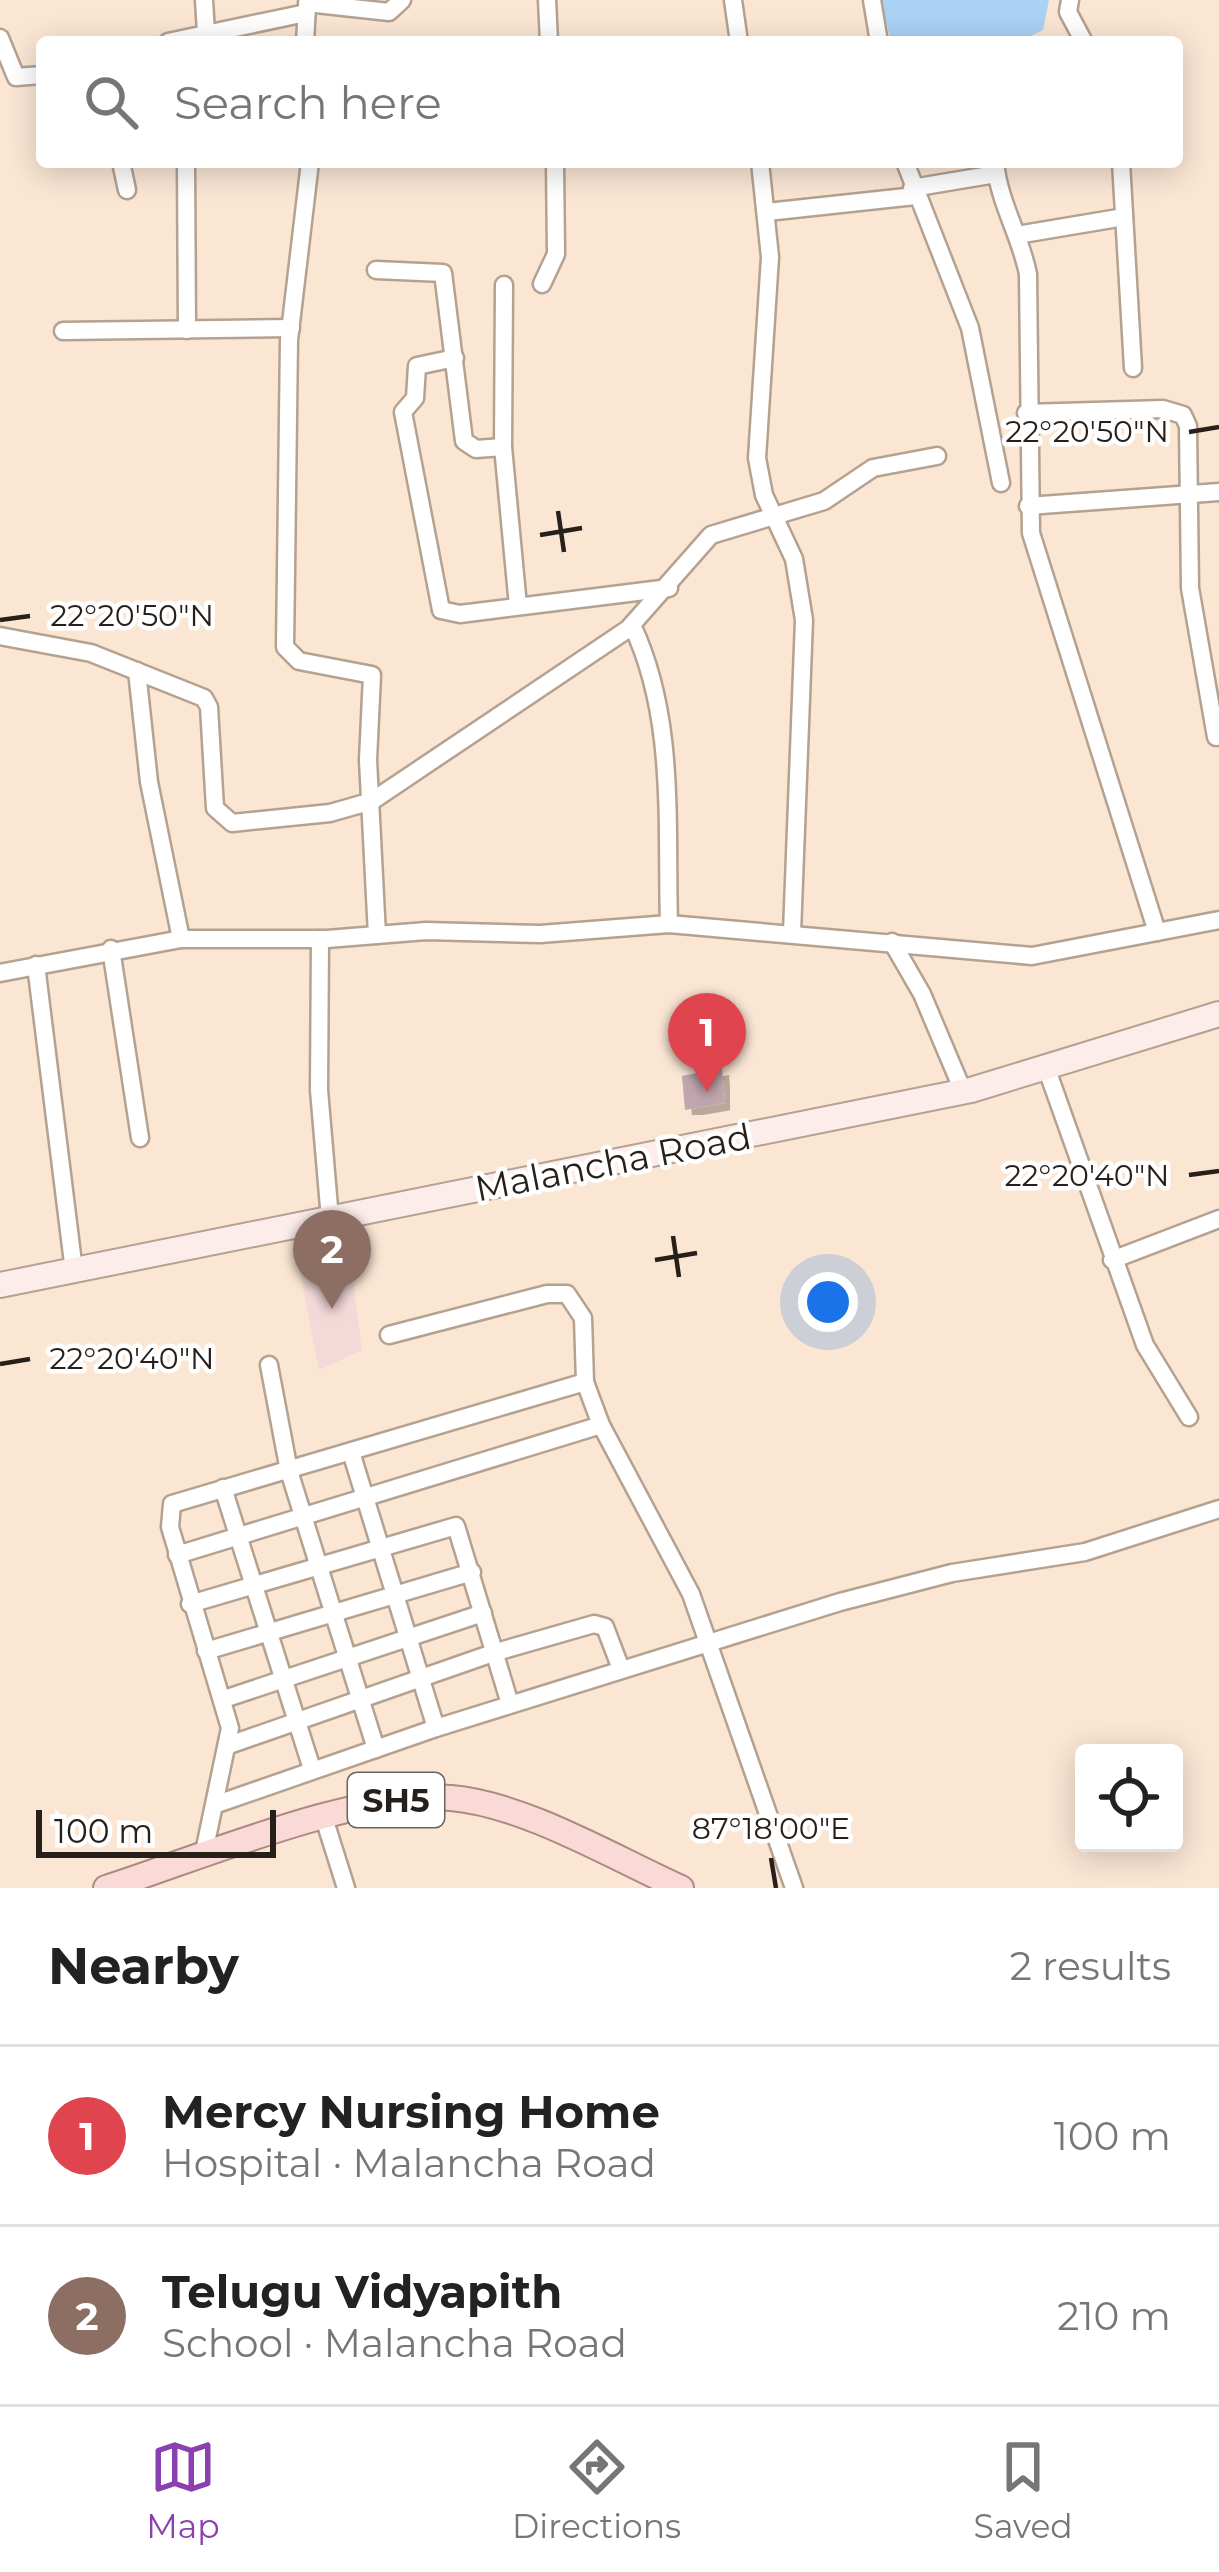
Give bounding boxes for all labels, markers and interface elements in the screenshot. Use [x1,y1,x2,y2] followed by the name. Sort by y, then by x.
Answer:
[36,36,1183,168] search box
[78,69,144,135] icon: search
[174,75,442,130] text: Search here
[1005,413,1169,450] text: 22°20'50"N
[50,597,214,634] text: 22°20'50"N
[668,993,746,1092] pin: 1
[471,1114,755,1210] street label: Malancha Road
[1005,1157,1169,1194] text: 22°20'40"N
[293,1210,371,1309] pin: 2
[798,1272,858,1332] your location
[50,1340,214,1377] text: 22°20'40"N
[1075,1744,1183,1852] map controls
[1075,1744,1183,1852] button: locate
[348,1773,444,1827] road number: SH5
[36,1804,276,1857] scale bar
[692,1810,850,1847] text: 87°18'00"E
[54,1811,153,1851] text: 100 m
[48,1935,239,1997] text: Nearby
[1010,1942,1171,1990] text: 2 results
[162,2084,660,2139] text: Mercy Nursing Home
[79,2112,95,2160] text: 1
[1054,2112,1171,2160] text: 100 m
[162,2139,656,2187] text: Hospital · Malancha Road
[162,2264,562,2319] text: Telugu Vidyapith
[75,2292,99,2340] text: 2
[1057,2292,1171,2340] text: 210 m
[162,2319,627,2367] text: School · Malancha Road
[146,2434,220,2546] tab: Map
[512,2434,681,2546] tab: Directions
[974,2434,1073,2546] tab: Saved

